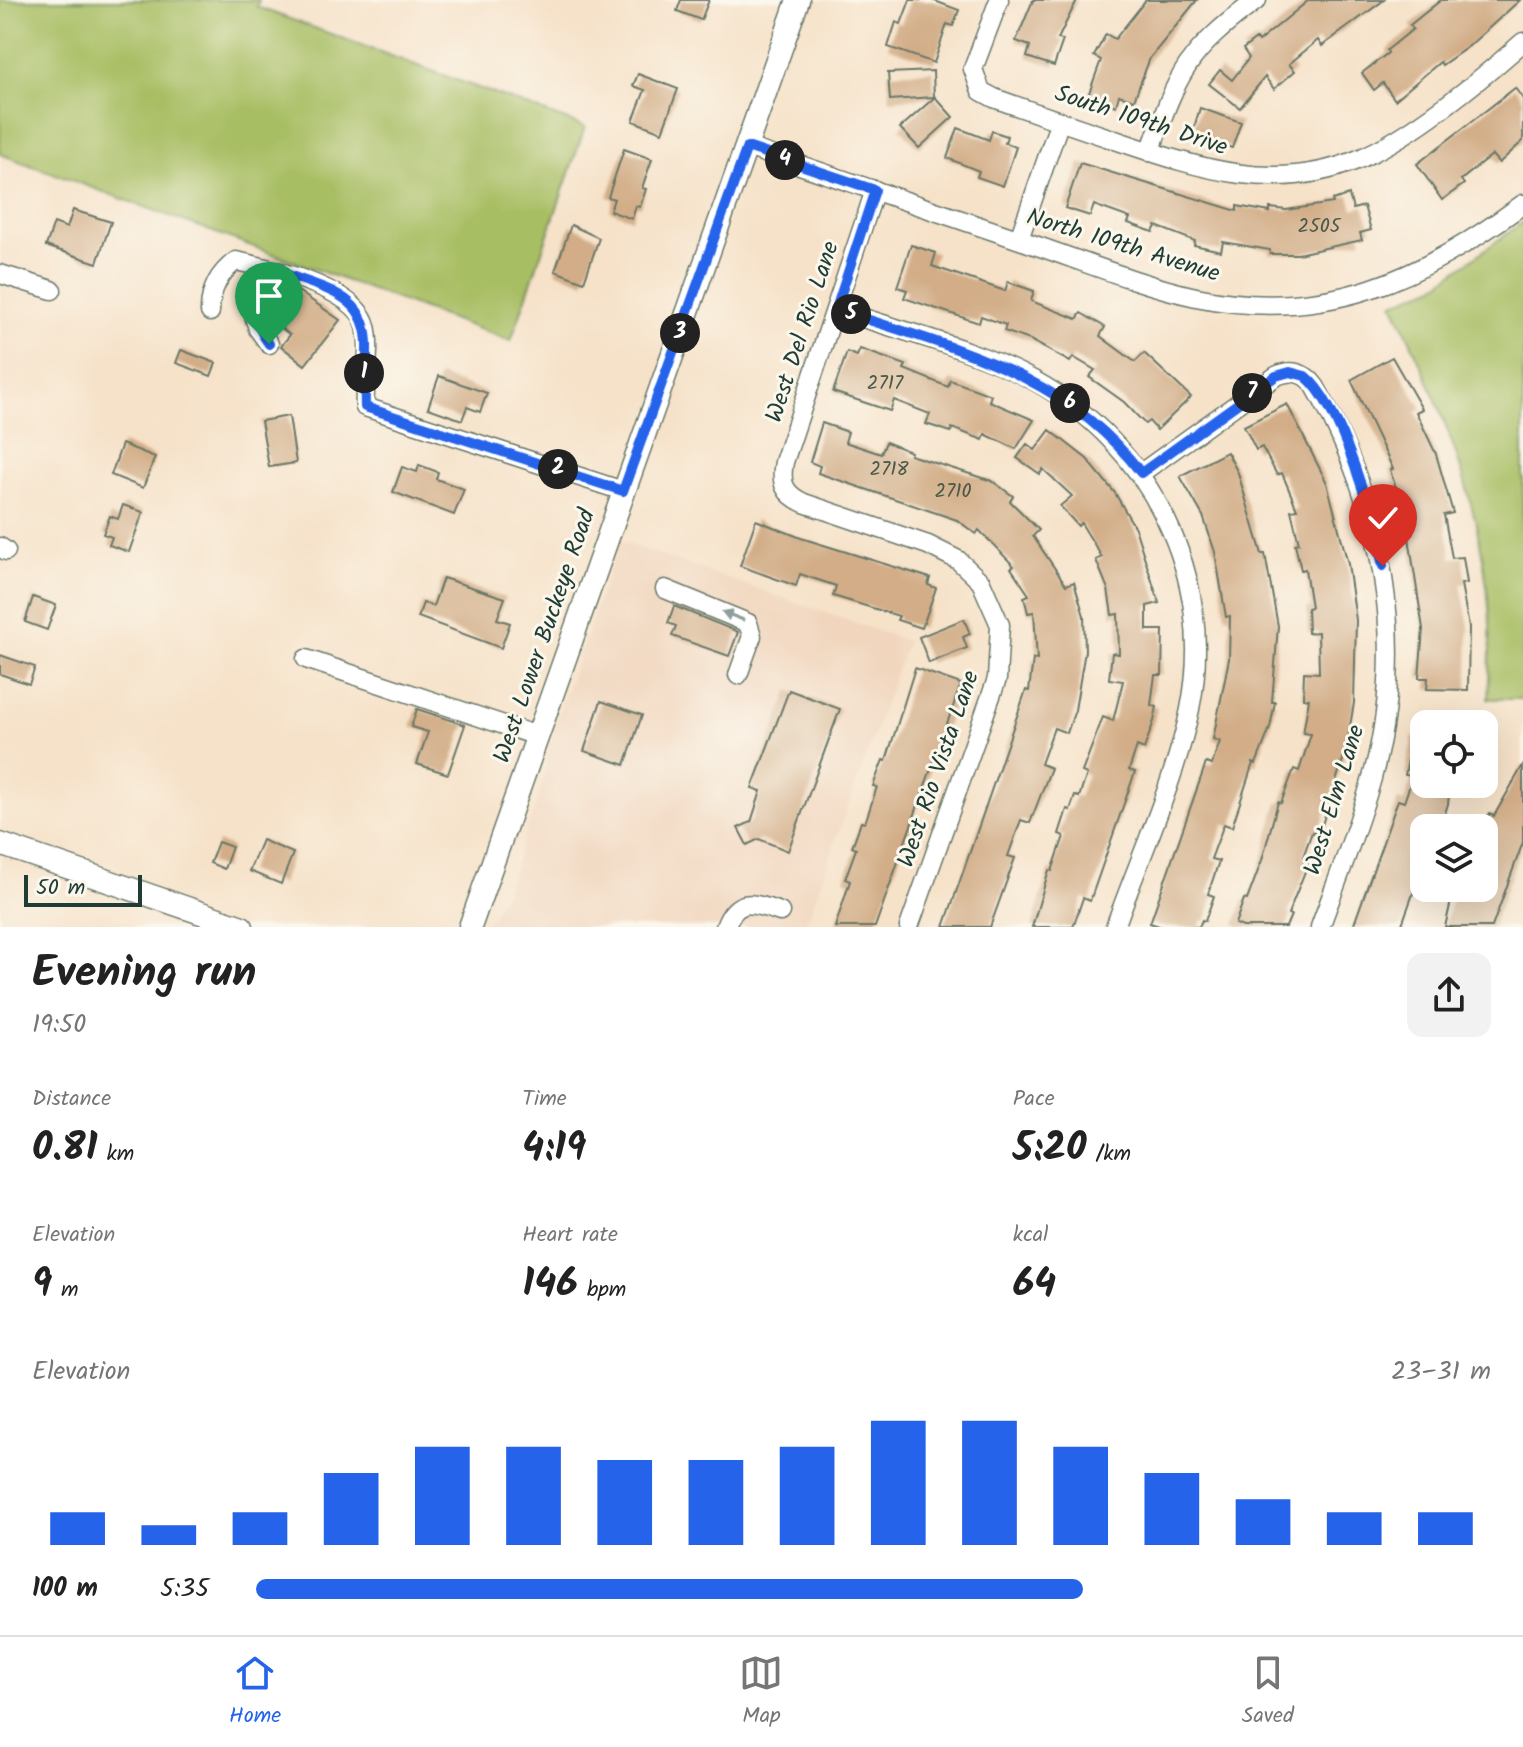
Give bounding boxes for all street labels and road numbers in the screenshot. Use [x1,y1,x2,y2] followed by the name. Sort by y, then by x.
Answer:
[1049,75,1233,167] street label: South 109th Drive
[1021,198,1225,294] street label: North 109th Avenue
[755,236,851,428] street label: West Del Rio Lane
[483,503,607,768] street label: West Lower Buckeye Road
[887,665,991,873] street label: West Rio Vista Lane
[1294,720,1376,880] street label: West Elm Lane

